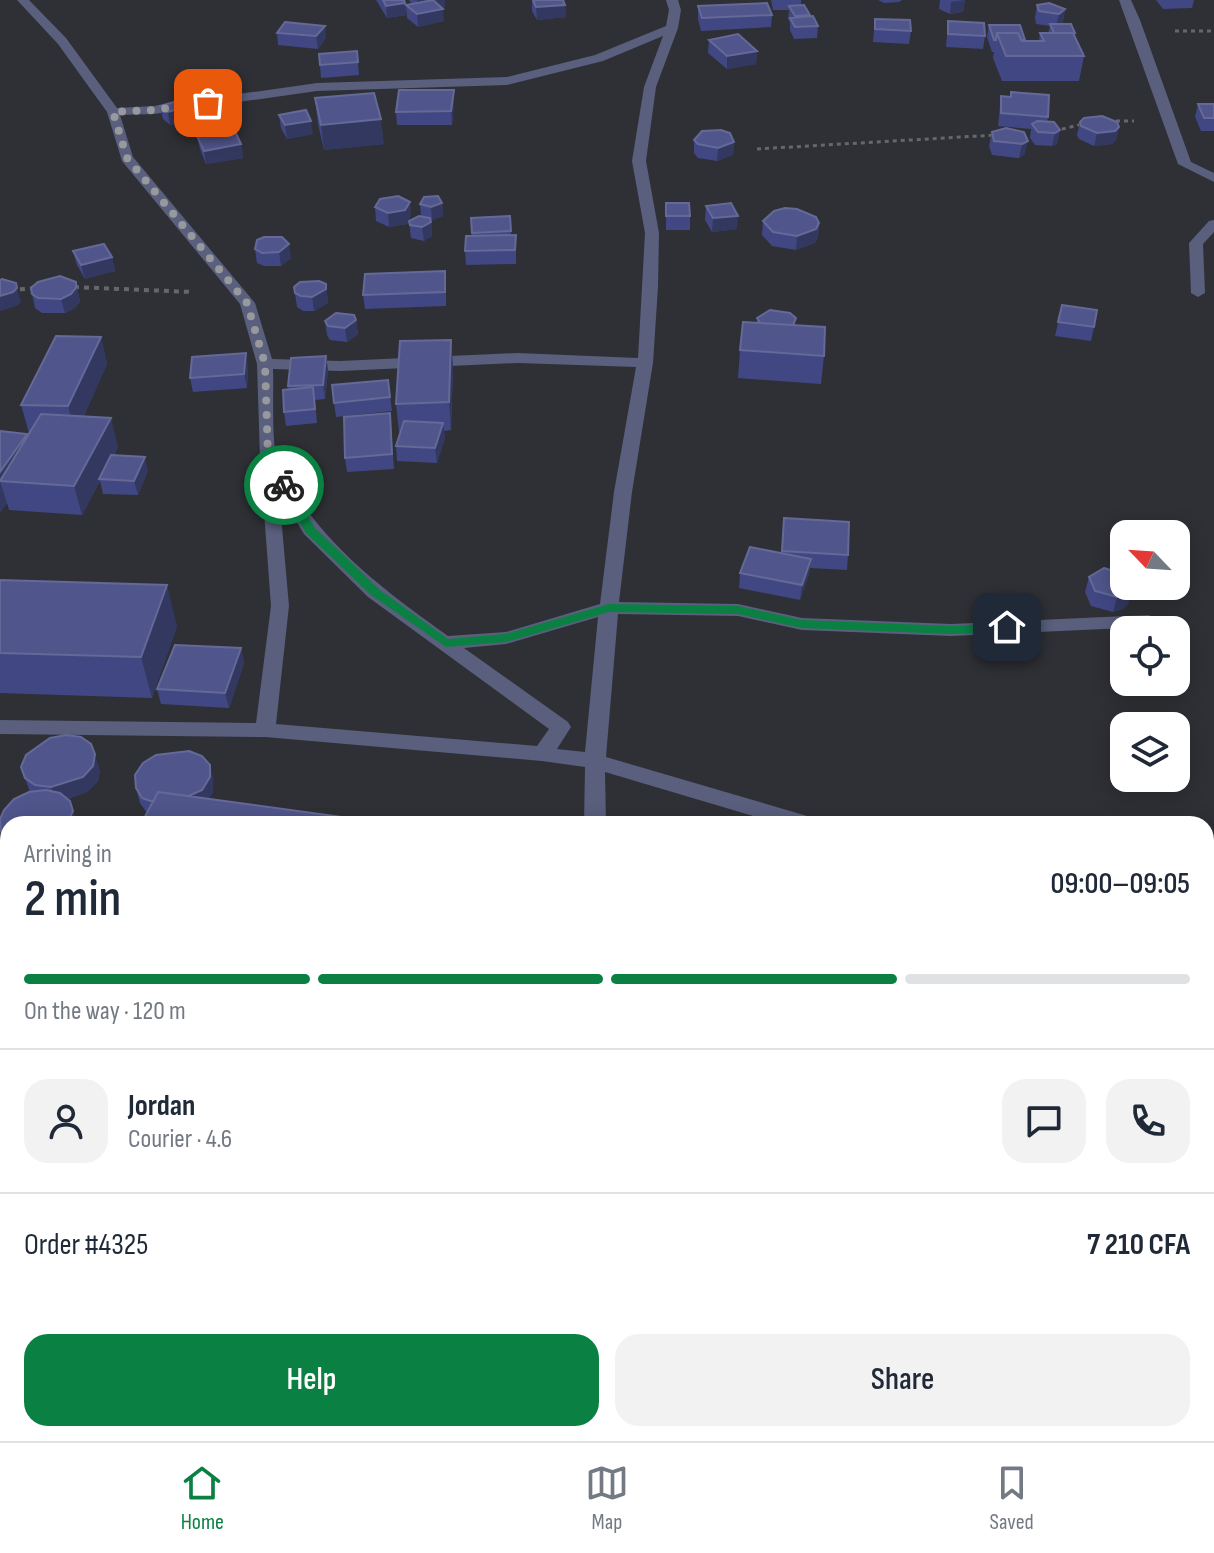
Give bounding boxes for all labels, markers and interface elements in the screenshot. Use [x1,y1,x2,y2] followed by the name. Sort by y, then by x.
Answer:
[174,69,242,137] pin
[186,81,230,125] icon: bag
[244,445,324,525] courier
[262,463,306,507] icon: bike
[1110,520,1190,600] north arrow
[1110,520,1190,792] map controls
[973,593,1041,661] pin
[985,605,1029,649] icon: home
[1110,616,1190,696] button: locate
[1110,712,1190,792] button: layers
[24,839,112,870] text: Arriving in
[1051,866,1190,902] text: 09:00–09:05
[24,868,121,931] text: 2 min
[24,996,186,1027] text: On the way · 120 m
[24,1079,108,1163] button: person
[1002,1079,1086,1163] button: chat
[1106,1079,1190,1163] button: phone
[128,1088,195,1124] text: Jordan
[128,1124,232,1155] text: Courier · 4.6
[24,1227,148,1263] text: Order #4325
[1087,1227,1190,1263] text: 7 210 CFA
[24,1334,599,1426] button: Help
[615,1334,1190,1426] button: Share
[180,1461,224,1536] tab: Home
[585,1461,629,1536] tab: Map
[990,1461,1034,1536] tab: Saved

